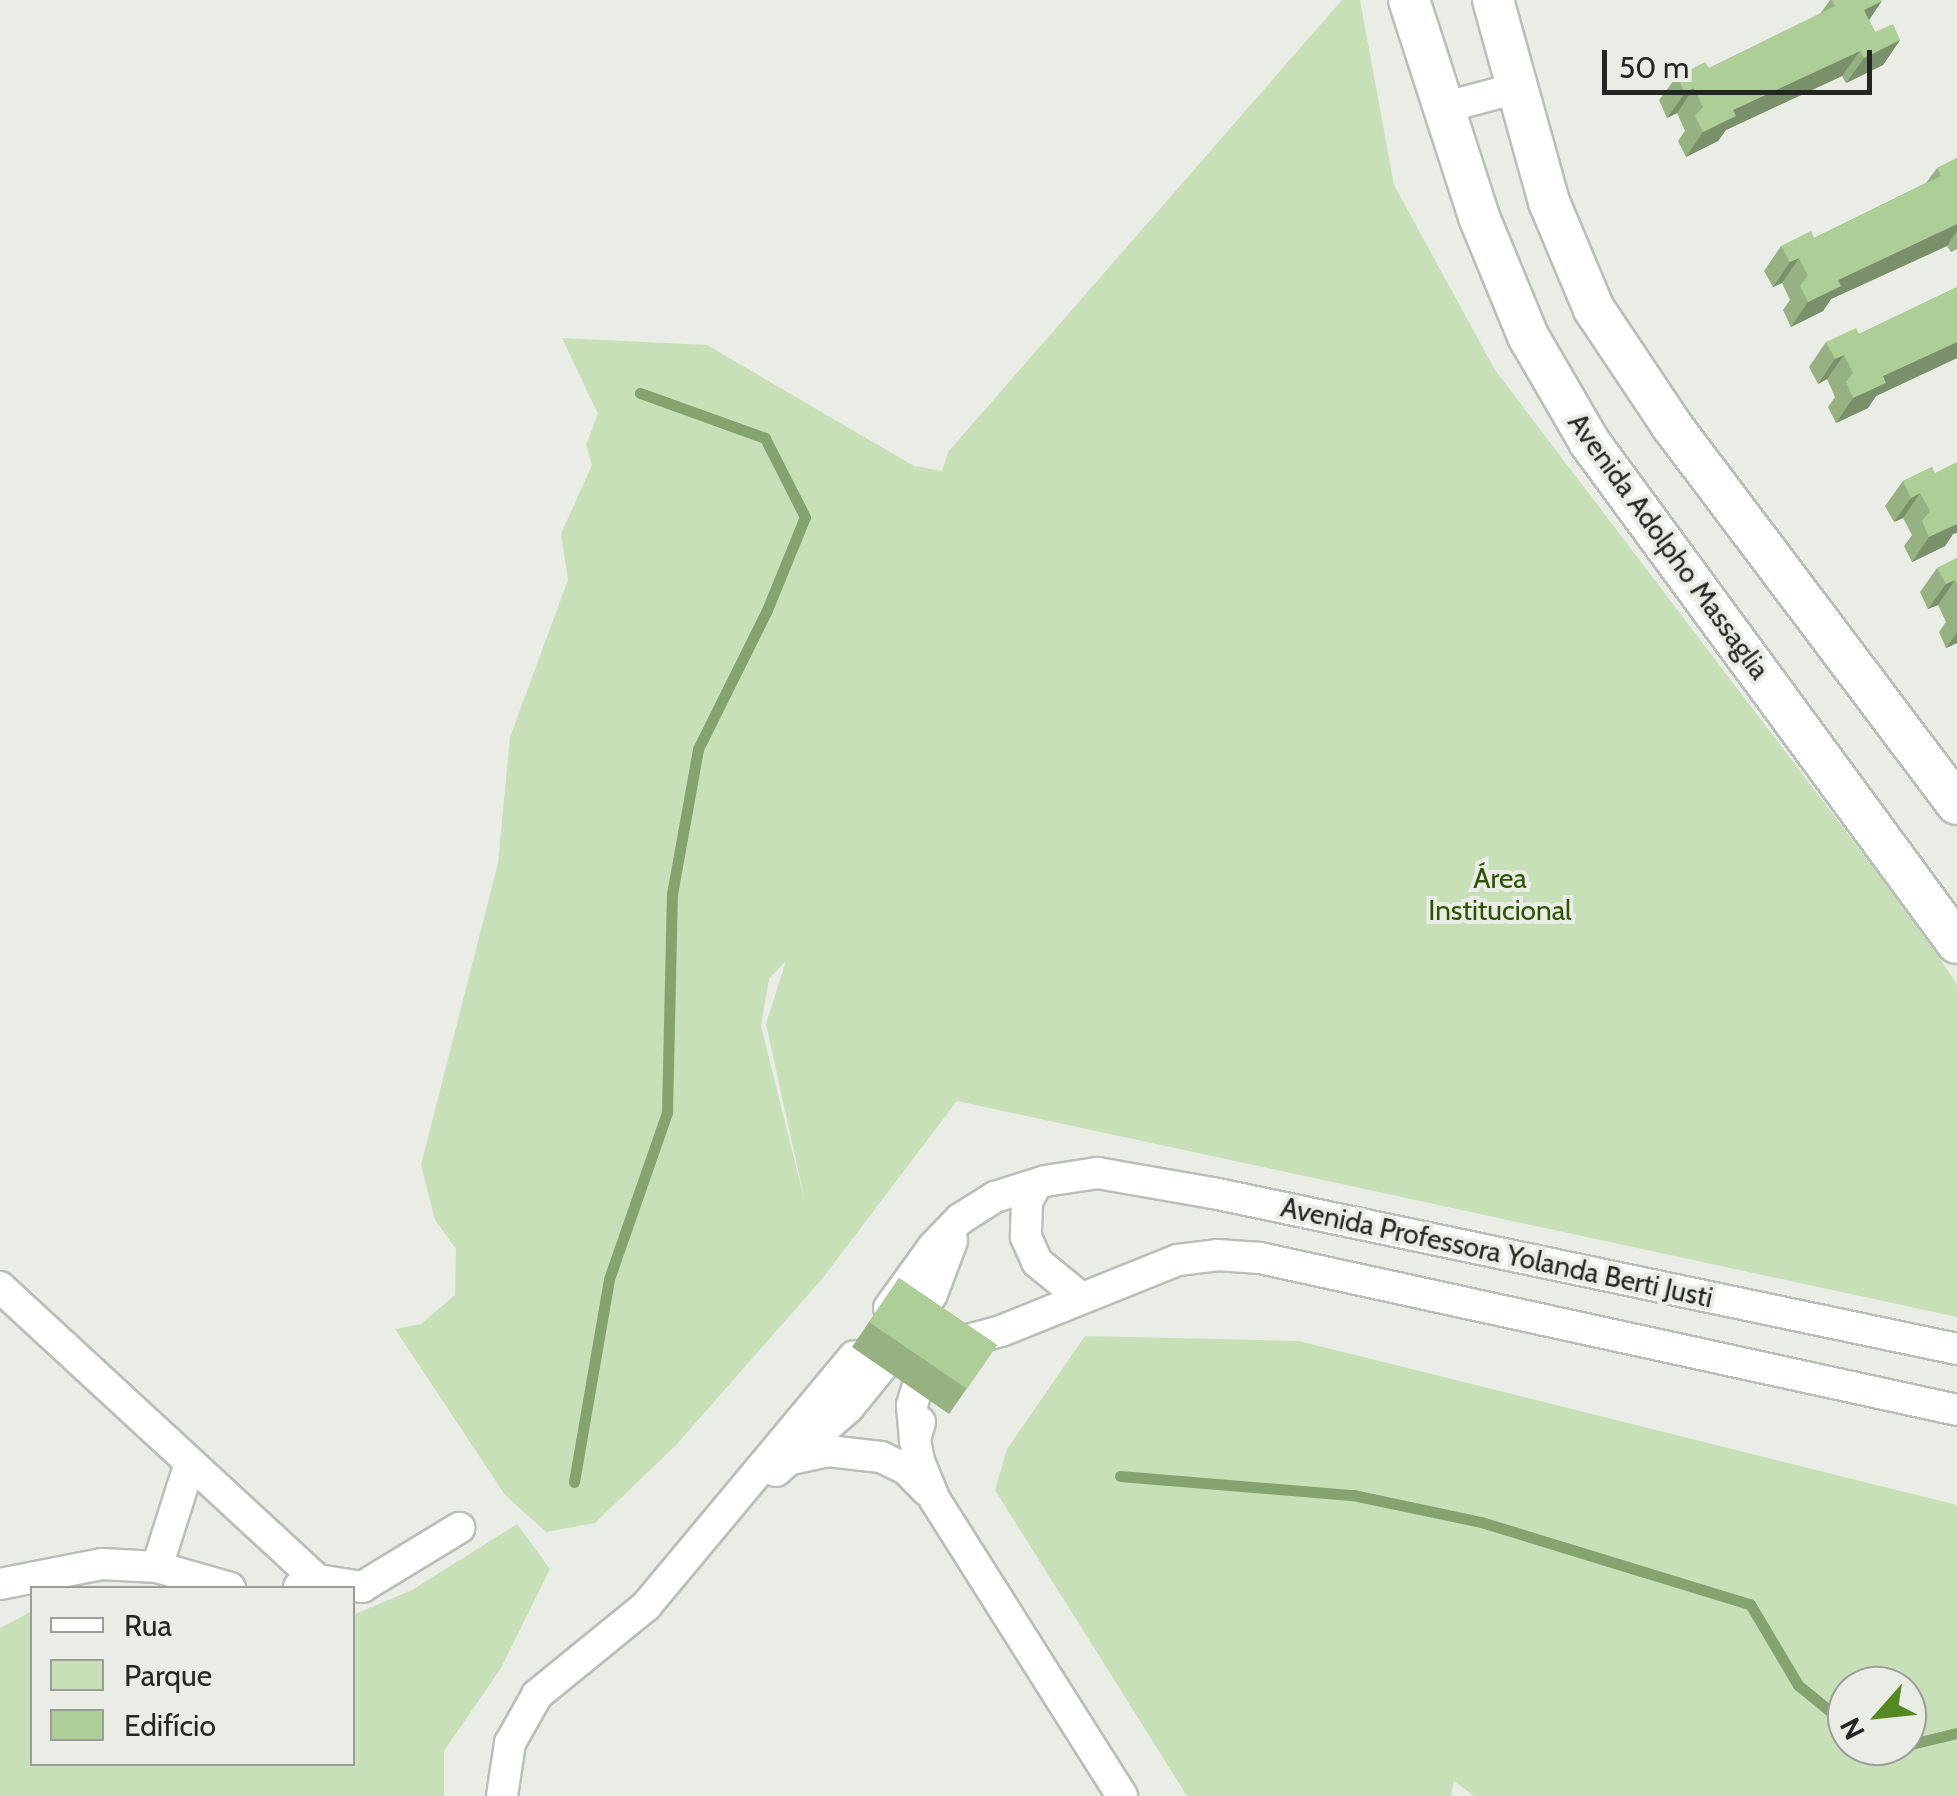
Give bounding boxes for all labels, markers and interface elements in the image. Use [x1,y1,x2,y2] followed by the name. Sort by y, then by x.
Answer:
[1607,30,1877,92] scale bar
[1619,49,1689,86] text: 50 m
[1561,406,1777,686] street label: Avenida Adolpho Massaglia
[1428,861,1572,927] park label: Área Institucional
[1278,1190,1716,1314] street label: Avenida Professora Yolanda Berti Justi
[30,1586,355,1766] legend
[124,1607,172,1644] text: Rua
[124,1657,212,1694] text: Parque
[1827,1666,1927,1766] north arrow
[124,1707,216,1744] text: Edifício
[1832,1712,1872,1745] text: N

